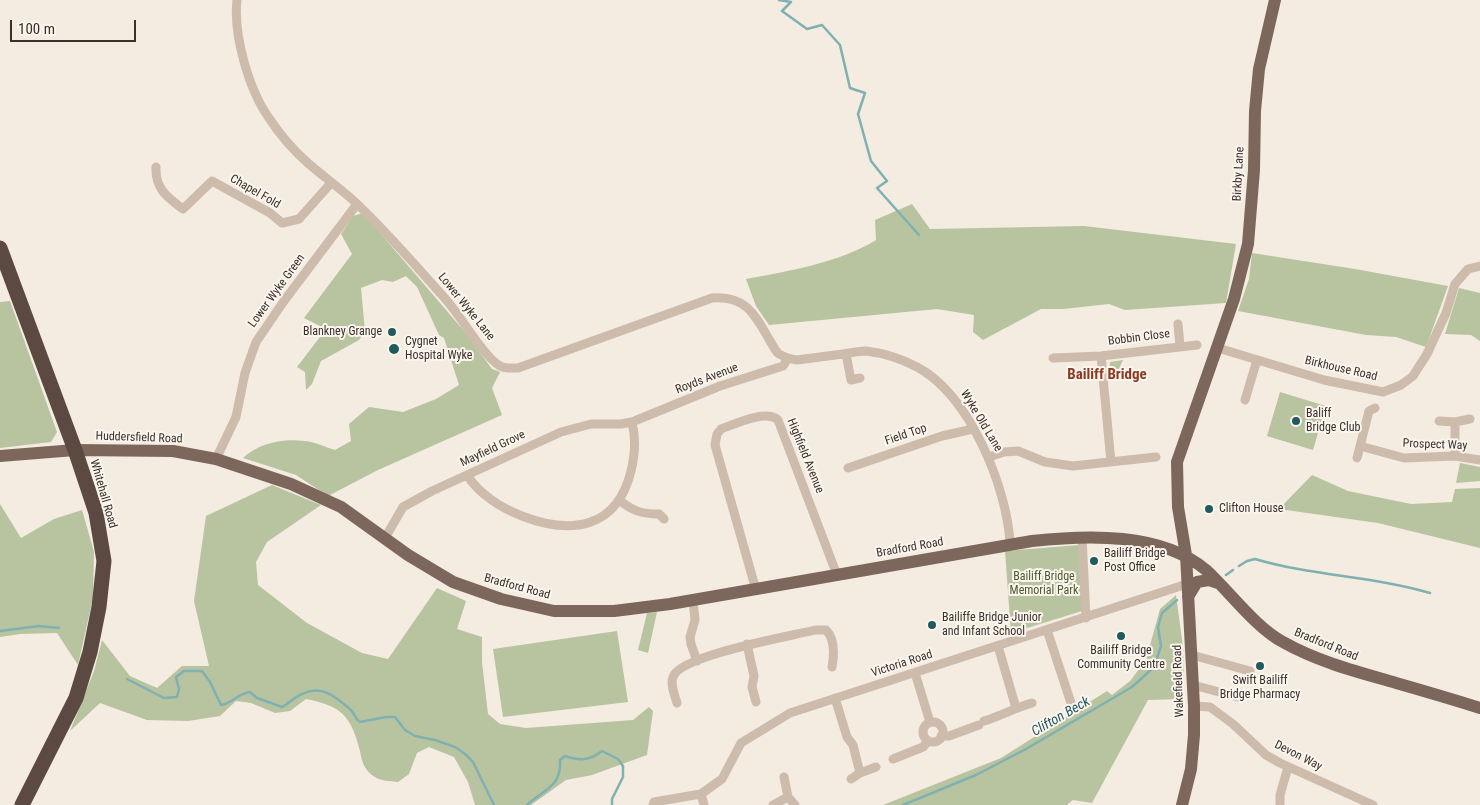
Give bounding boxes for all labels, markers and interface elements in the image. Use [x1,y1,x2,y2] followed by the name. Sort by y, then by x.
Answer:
[12,10,139,42] scale bar
[18,20,55,38] text: 100 m
[1230,146,1248,202] street label: Birkby Lane
[227,172,283,212] street label: Chapel Fold
[246,252,308,330] street label: Lower Wyke Green
[435,271,497,343] street label: Lower Wyke Lane
[303,325,382,339] place label: Blankney Grange
[386,326,398,338] marker: Blankney Grange
[1107,327,1171,349] street label: Bobbin Close
[405,335,472,363] place label: Cygnet Hospital Wyke
[387,342,401,356] marker: Cygnet Hospital Wyke
[1303,354,1379,384] street label: Birkhouse Road
[674,360,740,398] street label: Royds Avenue
[1067,366,1147,384] district label: Bailiff Bridge
[957,388,1005,454] street label: Wyke Old Lane
[1306,407,1360,435] place label: Baliff Bridge Club
[1290,415,1302,427] marker: Baliff Bridge Club
[783,416,827,496] street label: Highfield Avenue
[883,421,929,449] street label: Field Top
[458,428,528,470] street label: Mayfield Grove
[95,429,183,447] street label: Huddersfield Road
[1402,437,1468,453] street label: Prospect Way
[86,458,120,530] street label: Whitehall Road
[1219,502,1283,516] place label: Clifton House
[1203,503,1215,515] marker: Clifton House
[875,535,945,561] street label: Bradford Road
[1104,547,1165,575] place label: Bailiff Bridge Post Office
[1088,555,1100,567] marker: Bailiff Bridge Post Office
[1010,570,1078,598] park label: Bailiff Bridge Memorial Park
[482,571,552,603] street label: Bradford Road
[942,611,1041,639] place label: Bailiffe Bridge Junior and Infant School
[926,619,938,631] marker: Bailiffe Bridge Junior and Infant School
[1292,626,1360,664] street label: Bradford Road
[1115,630,1127,642] marker: Bailiff Bridge Community Centre
[1077,644,1165,672] place label: Bailiff Bridge Community Centre
[1171,644,1187,718] street label: Wakefield Road
[870,647,934,681] street label: Victoria Road
[1254,660,1266,672] marker: Swift Bailiff Bridge Pharmacy
[1220,674,1300,702] place label: Swift Bailiff Bridge Pharmacy
[1029,694,1093,740] water label: Clifton Beck
[1272,738,1324,774] street label: Devon Way

